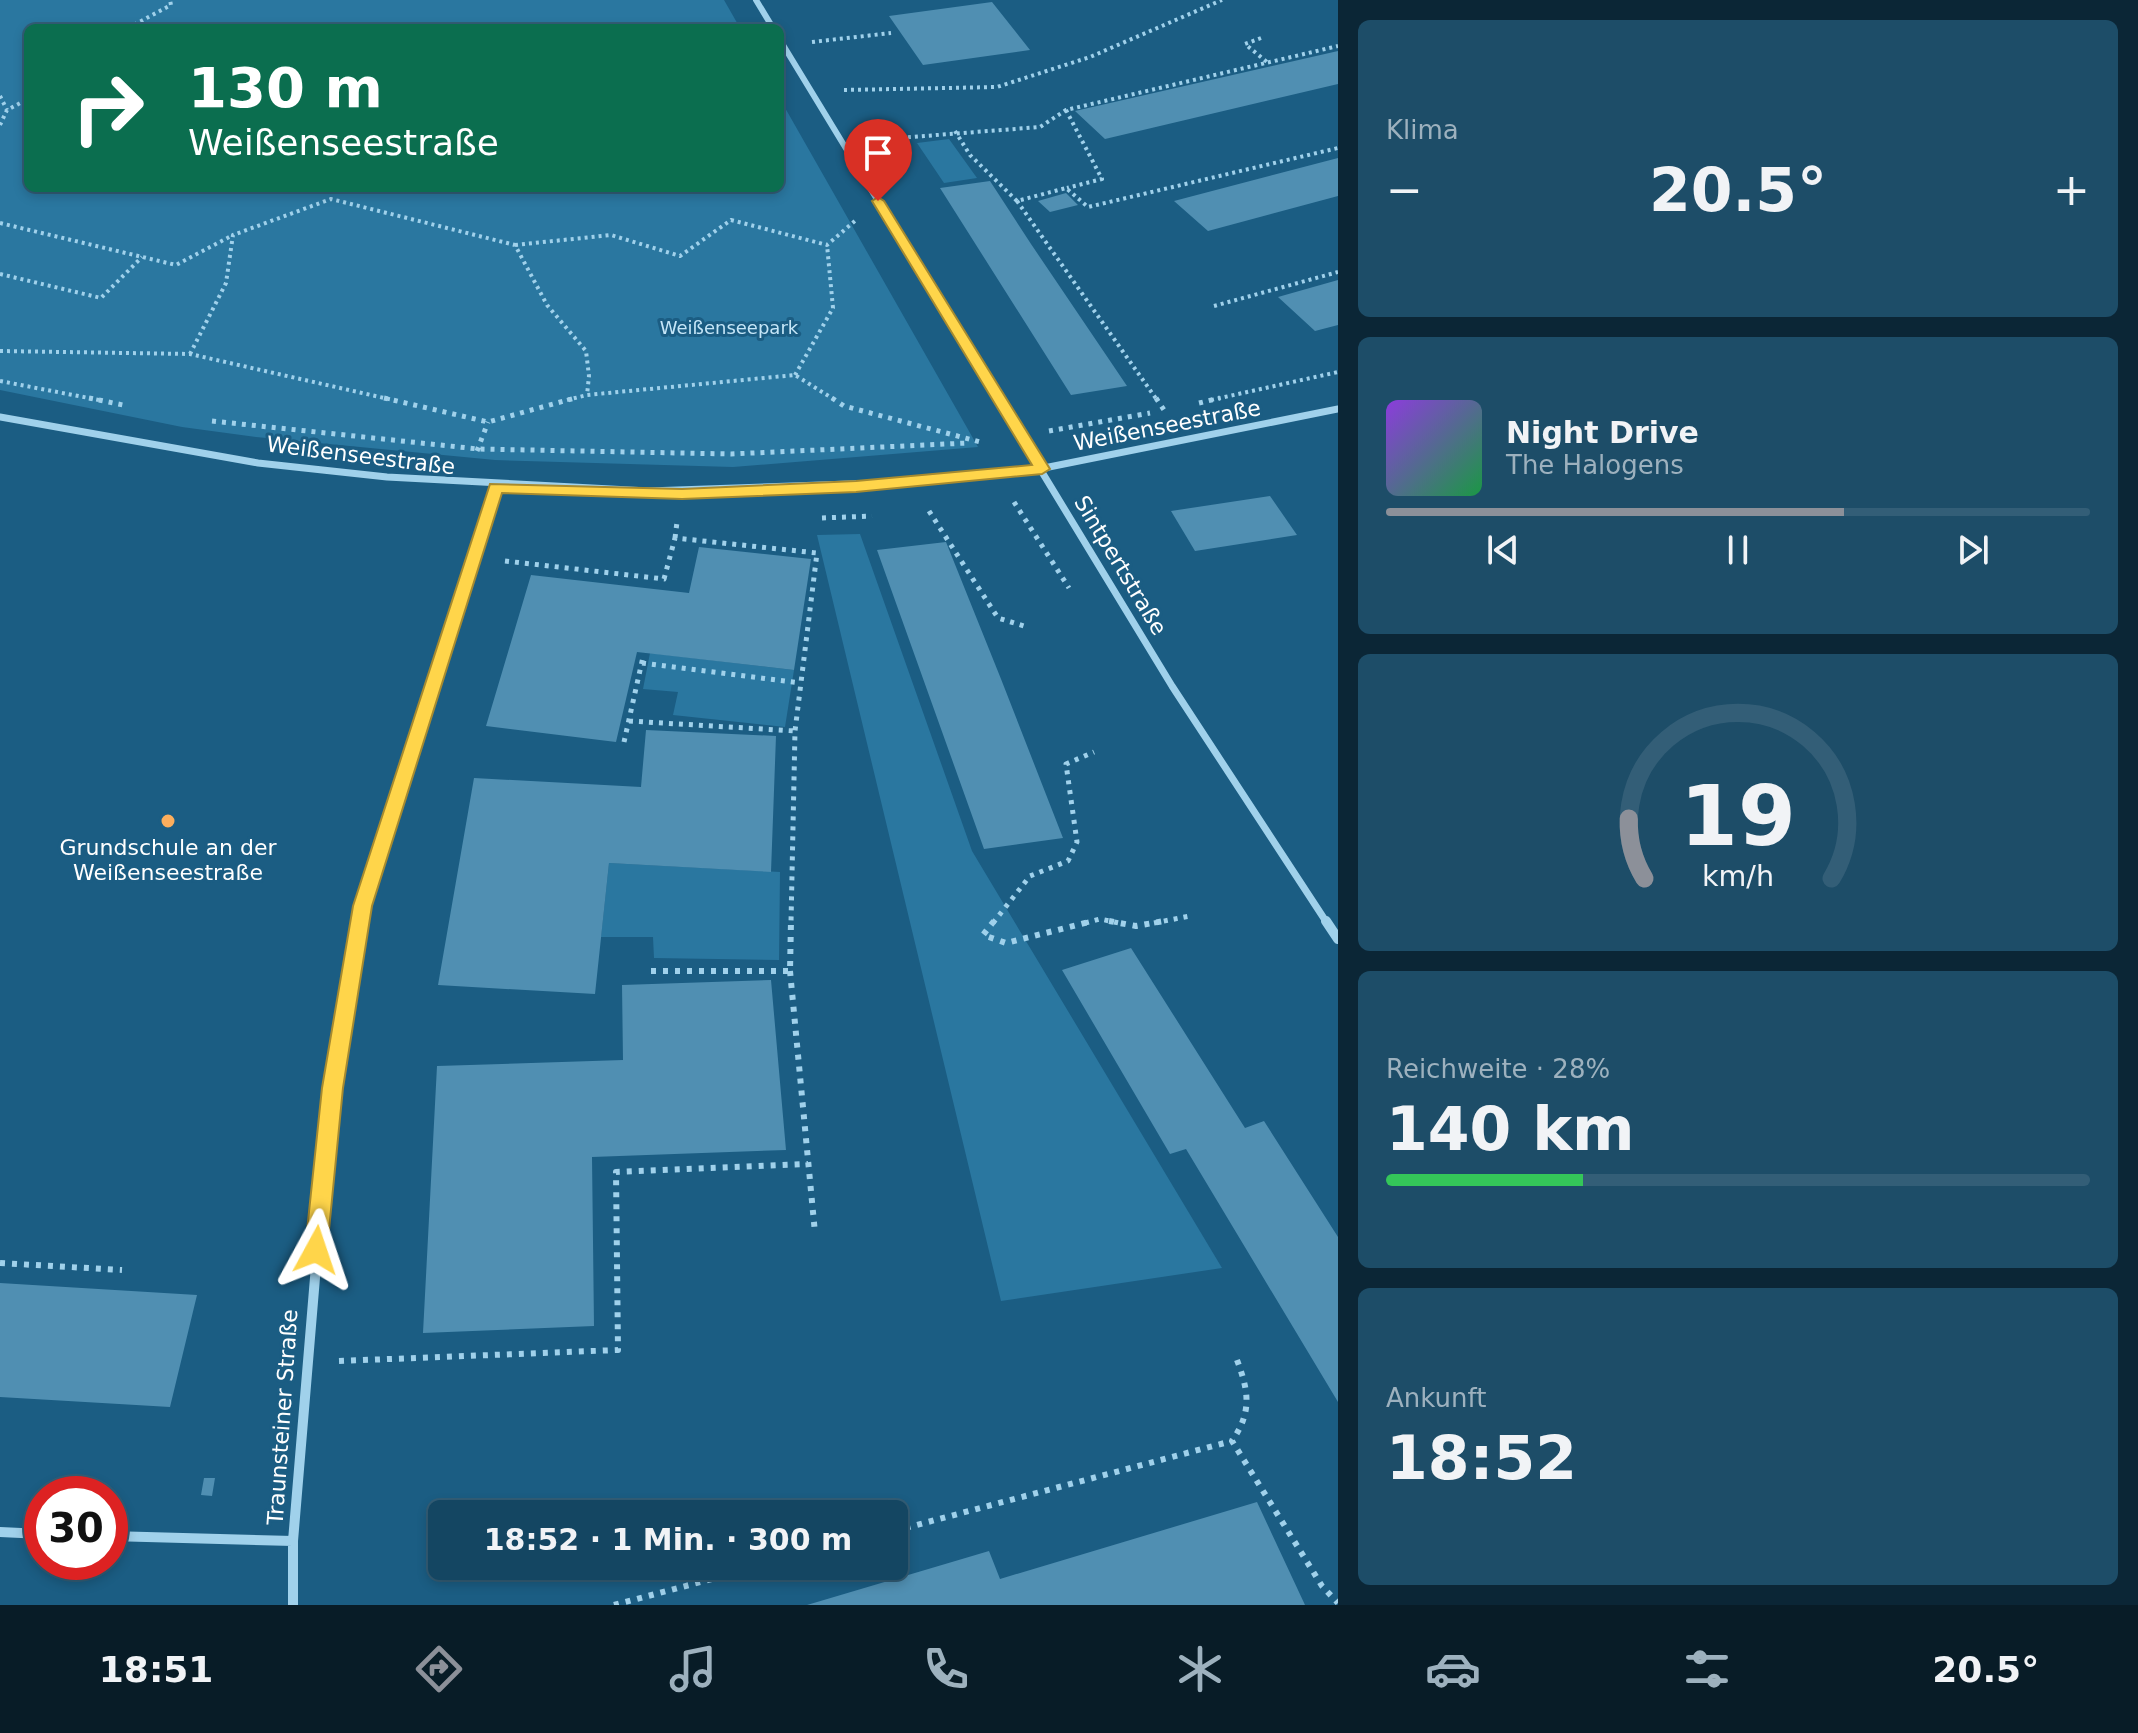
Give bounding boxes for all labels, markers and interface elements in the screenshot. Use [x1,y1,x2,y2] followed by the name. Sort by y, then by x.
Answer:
[188,55,383,120] text: 130 m
[56,56,160,160] icon: right
[1386,115,1459,145] text: Klima
[844,119,912,201] pin
[188,122,499,163] text: Weißenseestraße
[856,131,900,175] icon: arrive
[1649,155,1827,225] text: 20.5°
[1386,164,1423,215] text: −
[2053,164,2090,215] text: +
[660,317,799,338] park label: Weißenseepark
[1071,395,1263,456] street label: Weißenseestraße
[1506,415,1699,450] text: Night Drive
[265,432,457,479] street label: Weißenseestraße
[1506,450,1684,480] text: The Halogens
[1069,491,1172,639] street label: Sintpertstraße
[1481,528,1525,572] icon: previous
[1716,528,1760,572] icon: pause
[1951,528,1995,572] icon: next
[1680,767,1796,864] text: 19
[159,812,177,830] marker: Grundschule an der Weißenseestraße
[60,835,277,885] place label: Grundschule an der Weißenseestraße
[1702,859,1774,893] text: km/h
[1386,1054,1610,1084] text: Reichweite · 28%
[1386,1094,1635,1164] text: 140 km
[274,1208,358,1292] position arrow
[262,1308,303,1527] street label: Traunsteiner Straße
[1386,1383,1486,1413] text: Ankunft
[1386,1423,1577,1493] text: 18:52
[24,1476,128,1580] speed limit sign: 30
[484,1522,852,1557] text: 18:52 · 1 Min. · 300 m
[411,1641,467,1697] icon: directions
[665,1641,721,1697] icon: music
[918,1641,974,1697] icon: phone
[1172,1641,1228,1697] icon: climate
[1425,1641,1481,1697] icon: car
[1679,1641,1735,1697] icon: filters
[99,1649,213,1690] text: 18:51
[1932,1649,2039,1690] text: 20.5°

